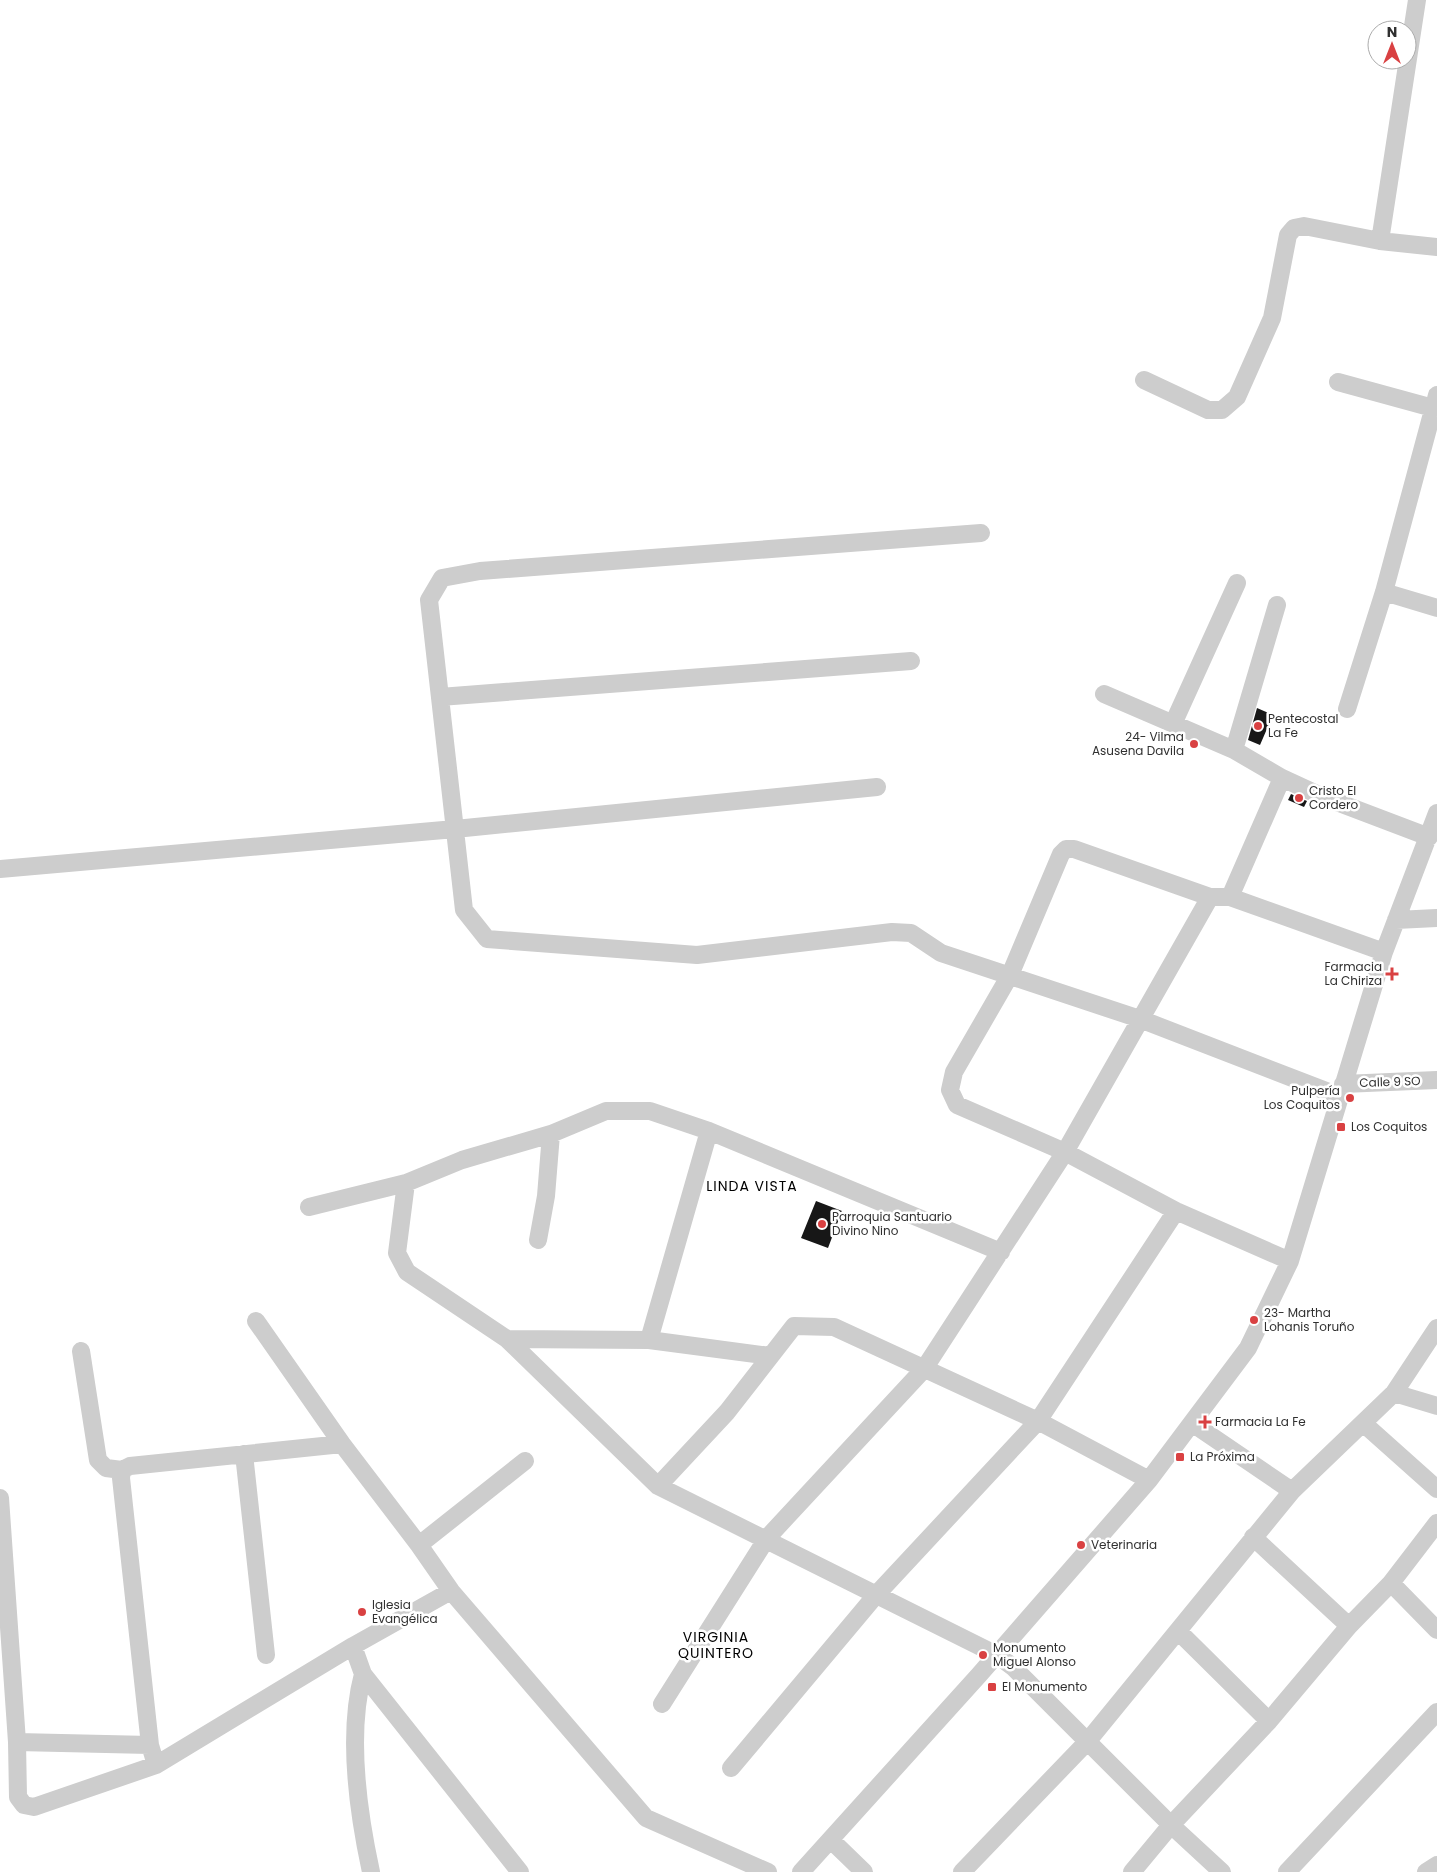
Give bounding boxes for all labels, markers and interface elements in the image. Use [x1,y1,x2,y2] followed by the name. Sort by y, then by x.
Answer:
[1367,20,1417,70] north arrow
[1387,22,1397,42] text: N
[1268,710,1339,741] place label: Pentecostal La Fe
[1252,720,1264,732] marker: Pentecostal La Fe
[1092,728,1184,759] place label: 24- Vilma Asusena Davila
[1188,738,1200,750] marker: 24- Vilma Asusena Davila
[1309,782,1358,813] place label: Cristo El Cordero
[1293,792,1305,804] marker: Cristo El Cordero
[1325,958,1382,989] place label: Farmacia La Chiriza
[1386,968,1398,980] marker: Farmacia La Chiriza
[1359,1072,1421,1091] street label: Calle 9 SO
[1264,1082,1340,1113] place label: Pulpería Los Coquitos
[1344,1092,1356,1104] marker: Pulpería Los Coquitos
[1351,1118,1427,1135] place label: Los Coquitos
[1335,1121,1347,1133] marker: Los Coquitos
[706,1176,798,1196] district label: LINDA VISTA
[832,1208,952,1239] place label: Parroquia Santuario Divino Nino
[816,1218,828,1230] marker: Parroquia Santuario Divino Nino
[1264,1304,1355,1335] place label: 23- Martha Lohanis Toruño
[1248,1314,1260,1326] marker: 23- Martha Lohanis Toruño
[1215,1413,1306,1430] place label: Farmacia La Fe
[1199,1416,1211,1428] marker: Farmacia La Fe
[1190,1448,1255,1465] place label: La Próxima
[1174,1451,1186,1463] marker: La Próxima
[1091,1536,1157,1553] place label: Veterinaria
[1075,1539,1087,1551] marker: Veterinaria
[372,1596,438,1627] place label: Iglesia Evangélica
[356,1606,368,1618] marker: Iglesia Evangélica
[678,1627,754,1663] district label: VIRGINIA QUINTERO
[993,1639,1076,1670] place label: Monumento Miguel Alonso
[977,1649,989,1661] marker: Monumento Miguel Alonso
[1002,1678,1088,1695] place label: El Monumento
[986,1681,998,1693] marker: El Monumento

